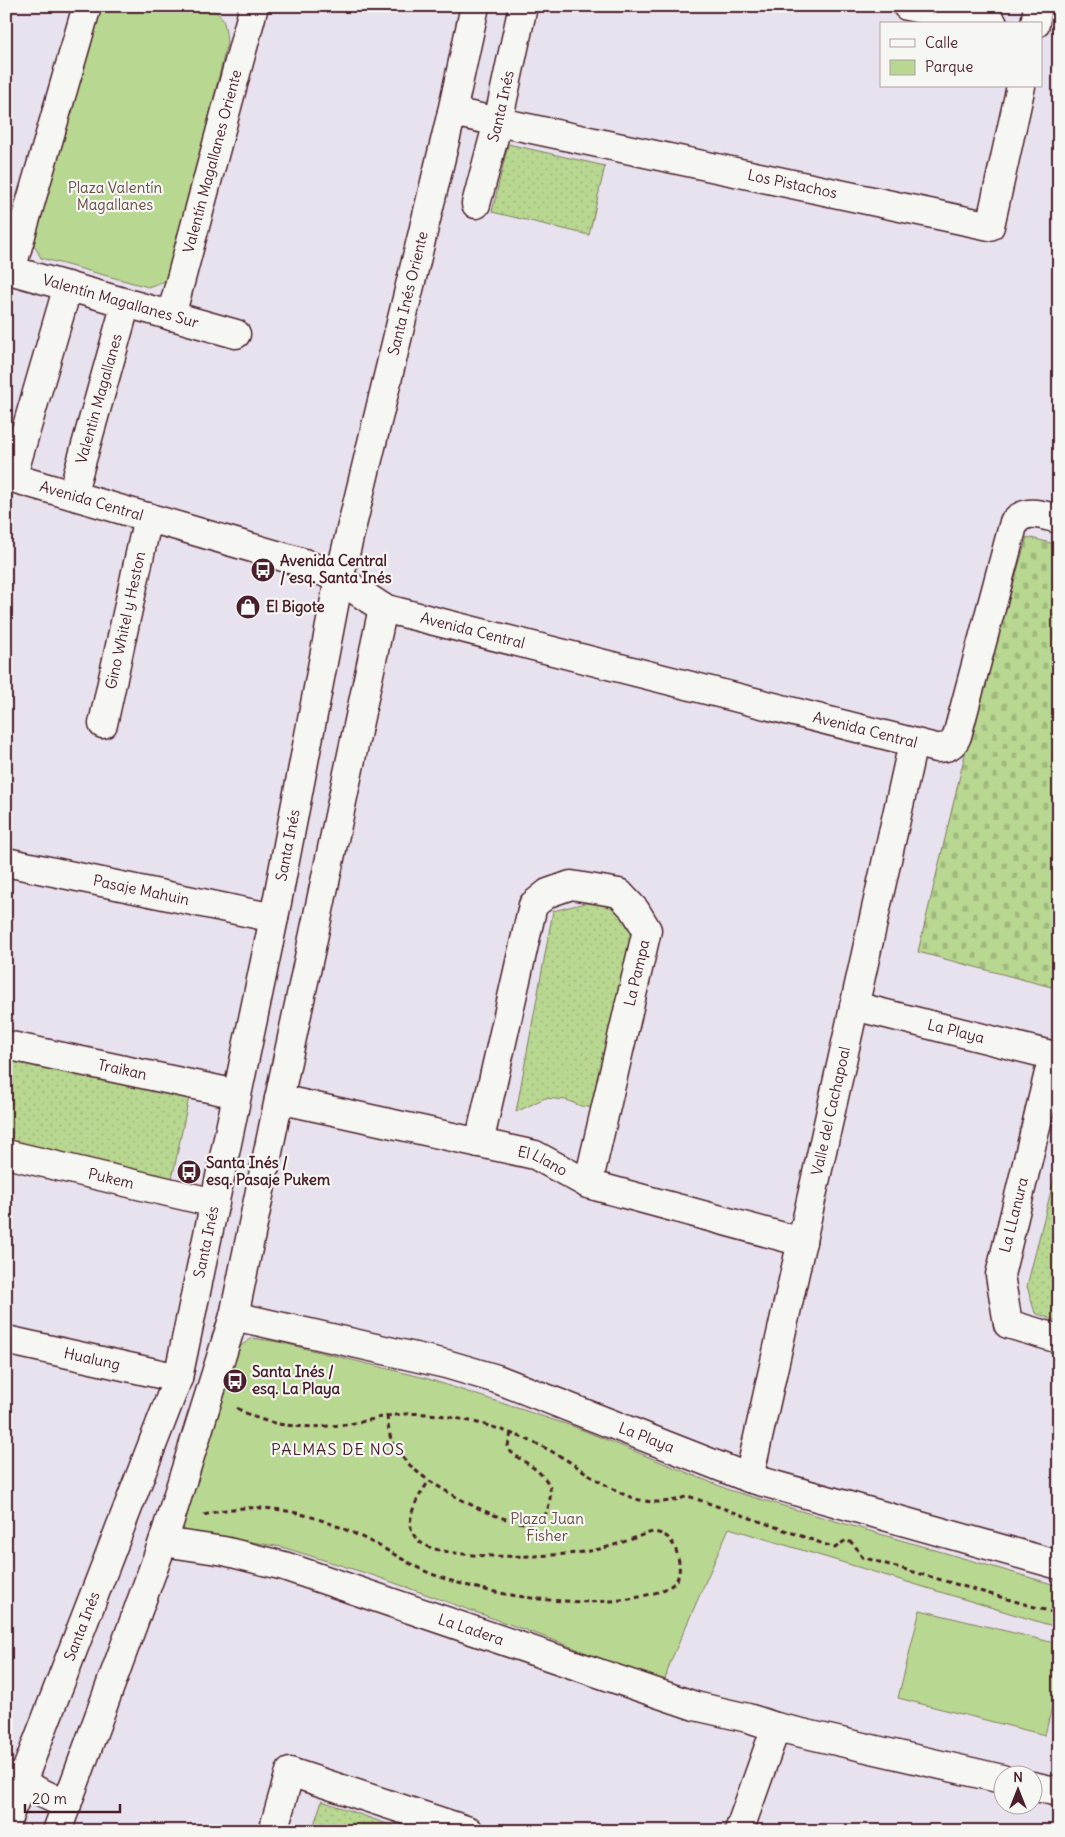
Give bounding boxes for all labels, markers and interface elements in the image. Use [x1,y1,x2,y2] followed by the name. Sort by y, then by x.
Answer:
[880,22,1042,88] legend
[925,33,958,52] text: Calle
[925,57,973,76] text: Parque
[178,68,246,255] street label: Valentín Magallanes Oriente
[483,68,518,144] street label: Santa Inés
[746,165,839,202] street label: Los Pistachos
[68,178,163,214] park label: Plaza Valentín Magallanes
[383,229,432,357] street label: Santa Inés Oriente
[40,270,201,332] street label: Valentín Magallanes Sur
[71,331,126,466] street label: Valentin Magallanes
[38,476,146,525] street label: Avenida Central
[101,549,149,691] street label: Gino Whitel y Heston
[280,551,392,588] place label: Avenida Central / esq. Santa Inés
[250,557,276,583] bus stop icon: Avenida Central / esq. Santa Inés
[235,594,261,620] shop icon: El Bigote
[266,597,325,617] place label: El Bigote
[418,608,527,653] street label: Avenida Central
[811,707,920,752] street label: Avenida Central
[271,808,304,883] street label: Santa Inés
[91,870,191,909] street label: Pasaje Mahuin
[620,937,653,1008] street label: La Pampa
[925,1015,987,1047] street label: La Playa
[807,1045,854,1177] street label: Valle del Cachapoal
[96,1055,149,1084] street label: Traikan
[516,1141,571,1180] street label: El Llano
[206,1153,330,1190] place label: Santa Inés / esq. Pasaje Pukem
[176,1159,202,1185] bus stop icon: Santa Inés / esq. Pasaje Pukem
[86,1164,136,1193] street label: Pukem
[995,1175,1032,1254] street label: La LLanura
[189,1204,223,1279] street label: Santa Inés
[62,1343,122,1374] street label: Hualung
[252,1362,340,1399] place label: Santa Inés / esq. La Playa
[222,1368,248,1394] bus stop icon: Santa Inés / esq. La Playa
[616,1418,678,1457] street label: La Playa
[271,1439,405,1459] district label: PALMAS DE NOS
[510,1509,584,1545] park label: Plaza Juan Fisher
[60,1588,104,1663] street label: Santa Inés
[436,1609,507,1649] street label: La Ladera
[992,1764,1042,1814] north arrow
[1013,1768,1023,1786] text: N
[25,1782,120,1814] scale bar
[32,1789,67,1808] text: 20 m

